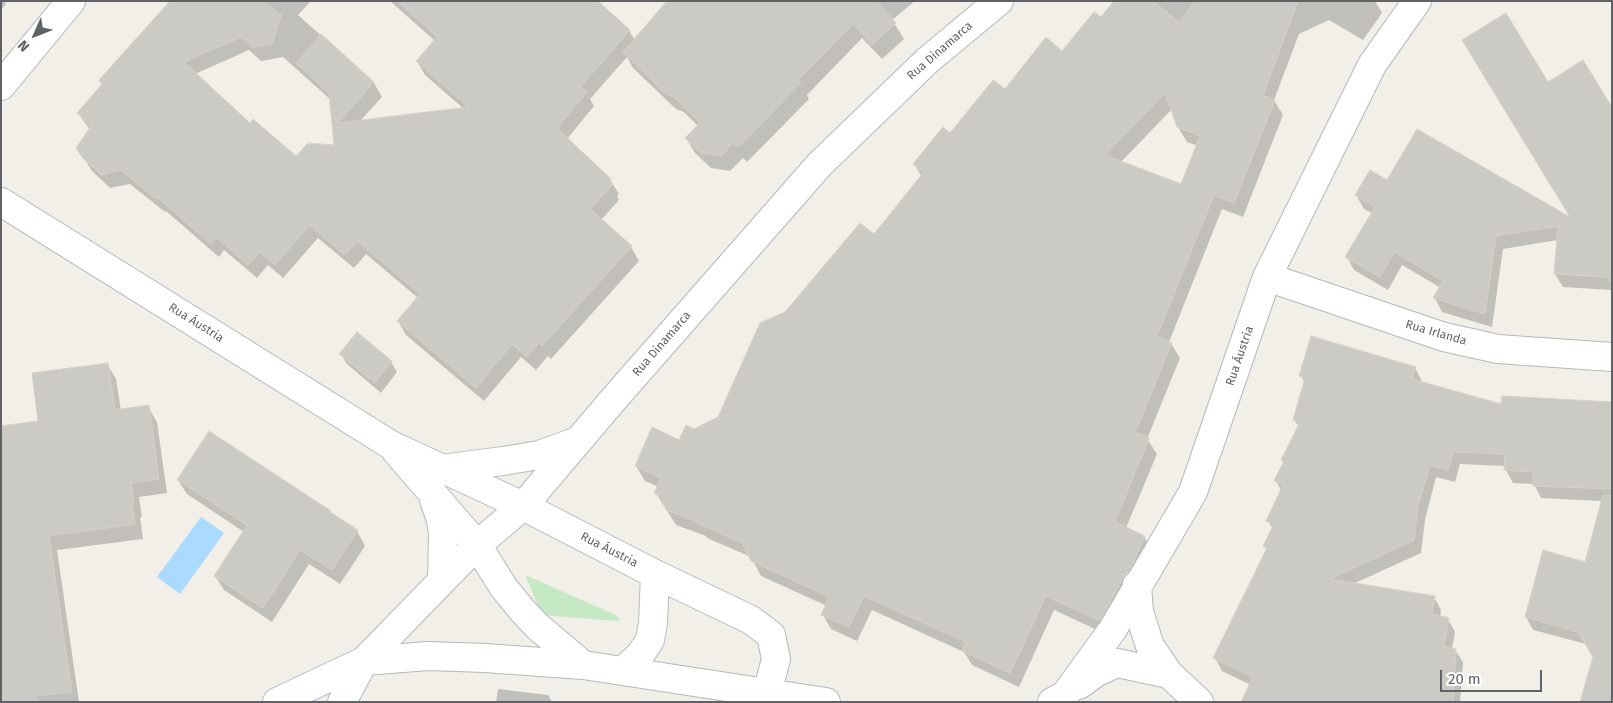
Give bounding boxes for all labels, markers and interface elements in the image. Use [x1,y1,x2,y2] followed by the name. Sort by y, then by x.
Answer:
[10,10,60,60] north arrow
[904,19,976,83] street label: Rua Dinamarca
[15,37,33,55] text: N
[166,300,226,346] street label: Rua Áustria
[630,308,694,380] street label: Rua Dinamarca
[1404,317,1468,349] street label: Rua Irlanda
[1223,324,1257,388] street label: Rua Áustria
[578,529,640,571] street label: Rua Áustria
[1443,660,1546,692] scale bar
[1448,670,1481,688] text: 20 m

